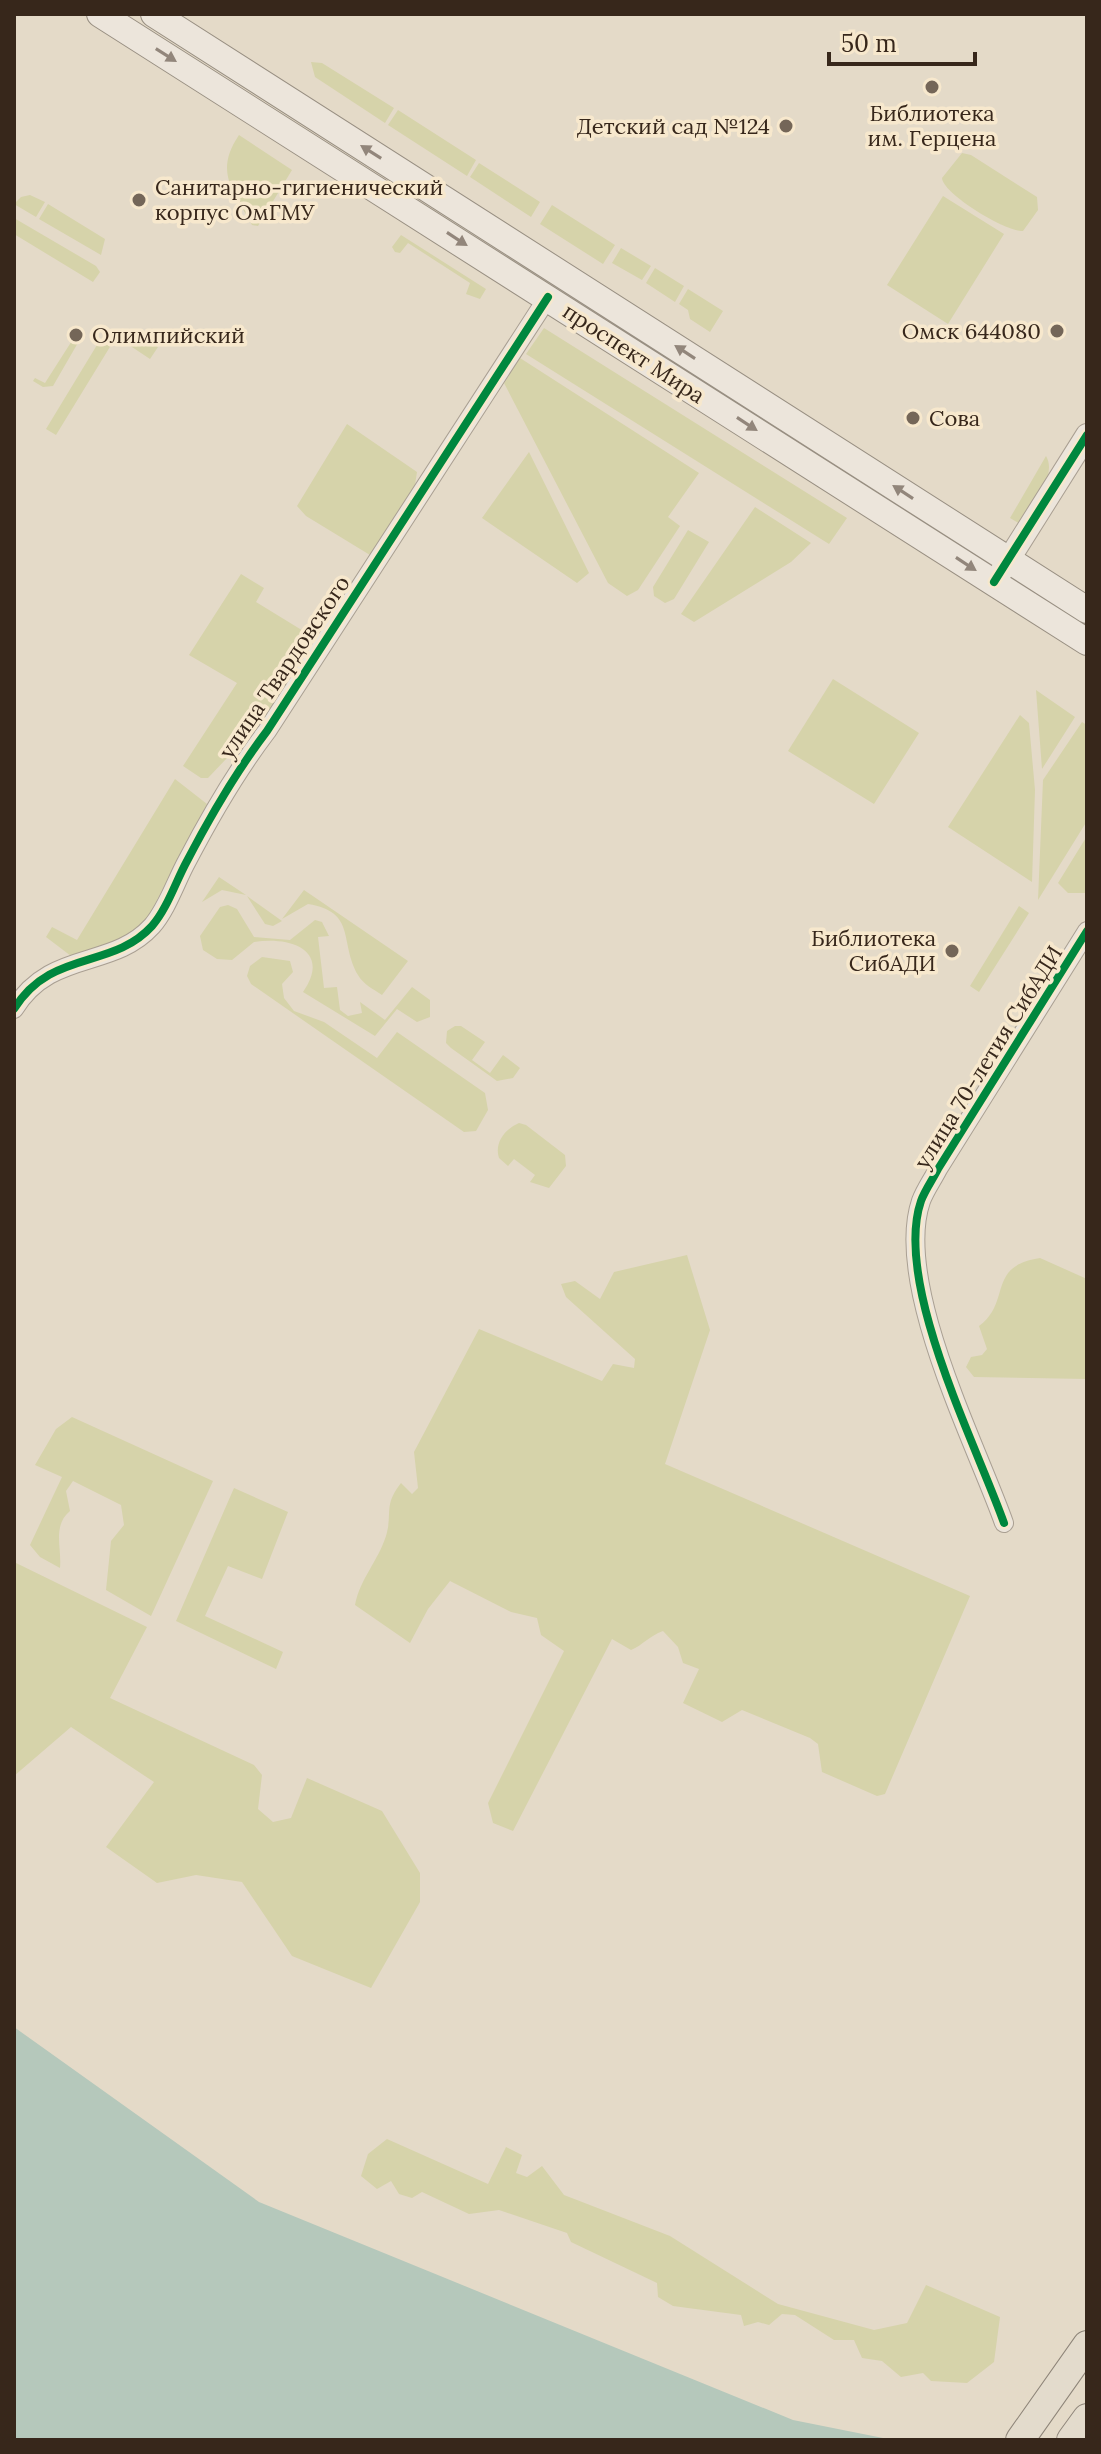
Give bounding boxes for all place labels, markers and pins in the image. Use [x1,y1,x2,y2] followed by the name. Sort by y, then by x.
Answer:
[923,78,941,96] marker: Библиотека им. Герцена
[868,99,996,152] place label: Библиотека им. Герцена
[577,112,770,140] place label: Детский сад №124
[777,117,795,135] marker: Детский сад №124
[155,173,443,226] place label: Санитарно-гигиенический корпус ОмГМУ
[130,191,148,209] marker: Санитарно-гигиенический корпус ОмГМУ
[902,317,1041,345] place label: Омск 644080
[92,321,245,349] place label: Олимпийский
[1048,322,1066,340] marker: Омск 644080
[67,326,85,344] marker: Олимпийский
[929,404,980,432] place label: Сова
[904,409,922,427] marker: Сова
[811,924,936,977] place label: Библиотека СибАДИ
[943,942,961,960] marker: Библиотека СибАДИ

